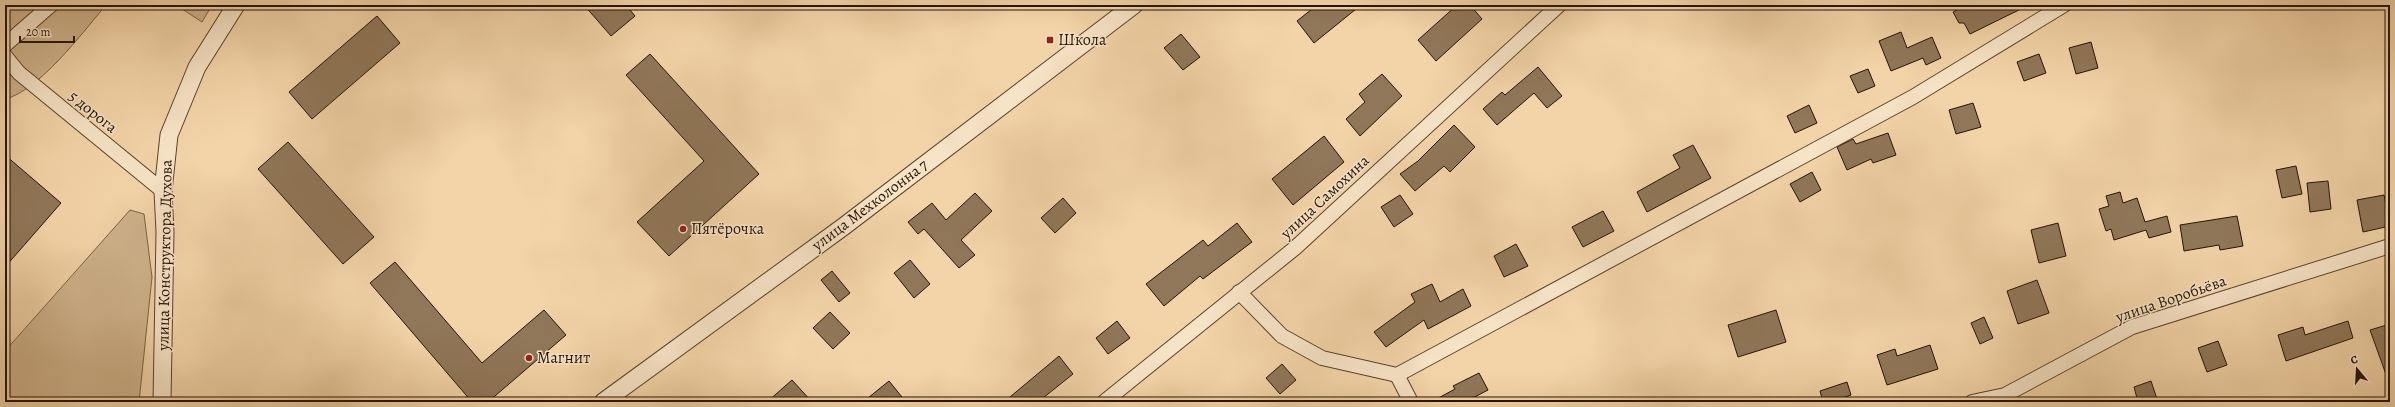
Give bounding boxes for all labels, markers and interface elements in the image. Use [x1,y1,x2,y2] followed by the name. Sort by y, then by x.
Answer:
[20,18,74,44] scale bar
[26,24,50,40] text: 20 m
[1058,29,1107,51] place label: Школа
[1045,35,1055,45] marker: Школа
[64,86,122,139] street label: 5 дорога
[1275,150,1375,245] street label: улица Самохина
[807,154,933,257] street label: улица Мехколонна 7
[152,159,178,352] street label: улица Конструктора Духова
[691,218,765,240] place label: Пятёрочка
[678,224,688,234] marker: Пятёрочка
[2112,270,2230,329] street label: улица Воробьёва
[537,347,590,369] place label: Магнит
[2337,349,2377,389] north arrow
[2349,352,2360,368] text: С
[524,353,534,363] marker: Магнит

